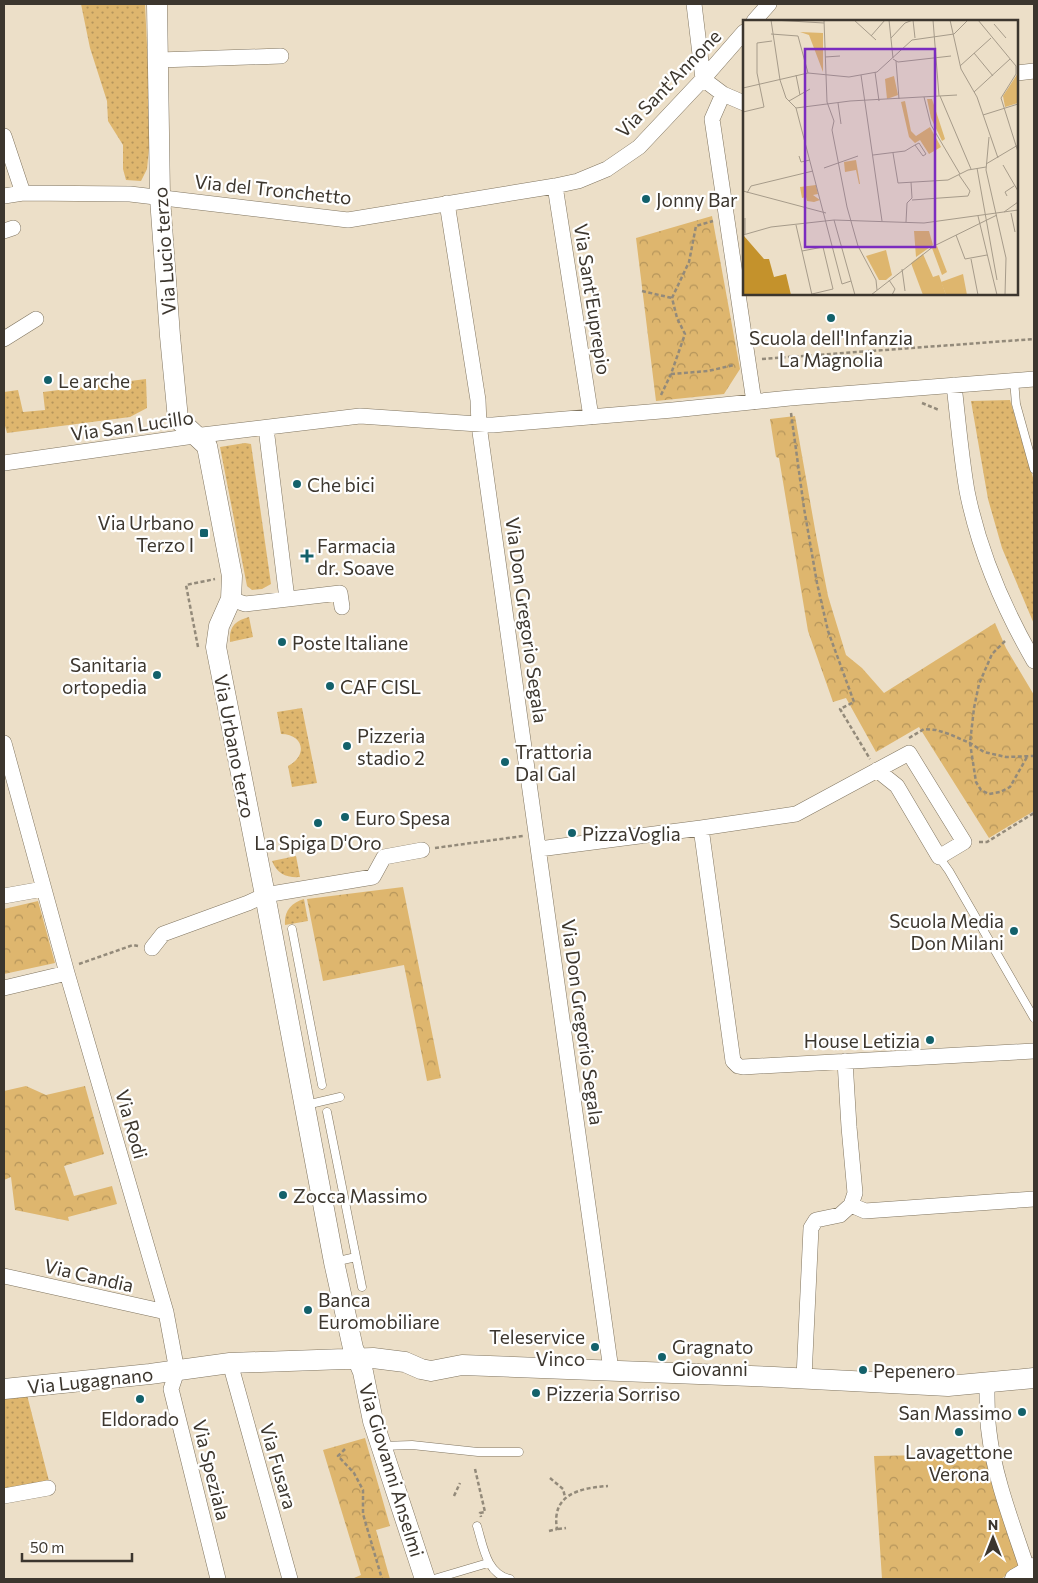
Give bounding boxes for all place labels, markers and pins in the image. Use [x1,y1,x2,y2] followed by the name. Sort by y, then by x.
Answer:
[656,188,738,211] place label: Jonny Bar
[640,193,652,205] marker: Jonny Bar
[825,312,837,324] marker: Scuola dell'Infanzia La Magnolia
[749,326,913,371] place label: Scuola dell'Infanzia La Magnolia
[58,369,130,392] place label: Le arche
[42,374,54,386] marker: Le arche
[307,473,375,496] place label: Che bici
[291,478,303,490] marker: Che bici
[98,511,194,556] place label: Via Urbano Terzo I
[198,527,210,539] marker: Via Urbano Terzo I
[317,534,396,579] place label: Farmacia dr. Soave
[301,550,313,562] marker: Farmacia dr. Soave
[292,631,408,654] place label: Poste Italiane
[276,636,288,648] marker: Poste Italiane
[62,653,147,698] place label: Sanitaria ortopedia
[151,669,163,681] marker: Sanitaria ortopedia
[340,675,421,698] place label: CAF CISL
[324,680,336,692] marker: CAF CISL
[357,724,425,769] place label: Pizzeria stadio 2
[341,740,353,752] marker: Pizzeria stadio 2
[515,740,592,785] place label: Trattoria Dal Gal
[499,756,511,768] marker: Trattoria Dal Gal
[355,806,450,829] place label: Euro Spesa
[339,811,351,823] marker: Euro Spesa
[312,817,324,829] marker: La Spiga D'Oro
[582,822,681,845] place label: PizzaVoglia
[566,827,578,839] marker: PizzaVoglia
[254,831,382,854] place label: La Spiga D'Oro
[889,909,1004,954] place label: Scuola Media Don Milani
[1008,925,1020,937] marker: Scuola Media Don Milani
[804,1029,920,1052] place label: House Letizia
[924,1034,936,1046] marker: House Letizia
[293,1184,428,1207] place label: Zocca Massimo
[277,1189,289,1201] marker: Zocca Massimo
[318,1288,440,1333] place label: Banca Euromobiliare
[302,1304,314,1316] marker: Banca Euromobiliare
[489,1325,585,1370] place label: Teleservice Vinco
[672,1335,753,1380] place label: Gragnato Giovanni
[589,1341,601,1353] marker: Teleservice Vinco
[656,1351,668,1363] marker: Gragnato Giovanni
[873,1359,955,1382] place label: Pepenero
[857,1364,869,1376] marker: Pepenero
[546,1382,680,1405] place label: Pizzeria Sorriso
[530,1387,542,1399] marker: Pizzeria Sorriso
[134,1393,146,1405] marker: Eldorado
[898,1401,1012,1424] place label: San Massimo
[1016,1406,1028,1418] marker: San Massimo
[101,1407,179,1430] place label: Eldorado
[953,1426,965,1438] marker: Lavagettone Verona
[905,1440,1013,1485] place label: Lavagettone Verona

